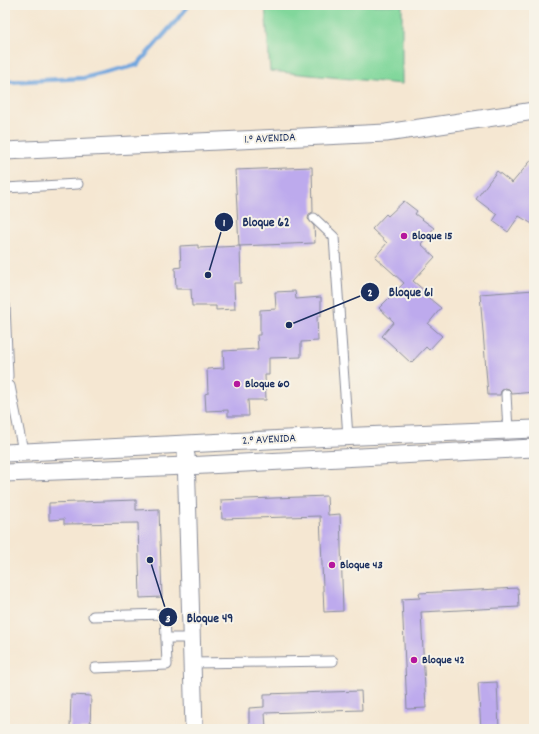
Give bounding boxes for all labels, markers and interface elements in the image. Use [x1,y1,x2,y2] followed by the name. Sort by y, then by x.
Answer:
[244,129,297,149] street label: 1.° AVENIDA
[214,209,297,234] callout: Bloque 62
[242,214,290,233] text: Bloque 62
[223,215,226,232] text: 1
[412,228,453,245] place label: Bloque 15
[399,231,409,241] marker: Bloque 15
[360,279,441,304] callout: Bloque 61
[389,284,433,303] text: Bloque 61
[367,285,373,302] text: 2
[245,376,290,393] place label: Bloque 60
[232,379,242,389] marker: Bloque 60
[242,430,297,450] street label: 2.° AVENIDA
[340,557,383,574] place label: Bloque 43
[327,560,337,570] marker: Bloque 43
[158,605,241,630] callout: Bloque 49
[187,610,233,629] text: Bloque 49
[165,611,171,628] text: 3
[422,652,465,669] place label: Bloque 42
[409,655,419,665] marker: Bloque 42

